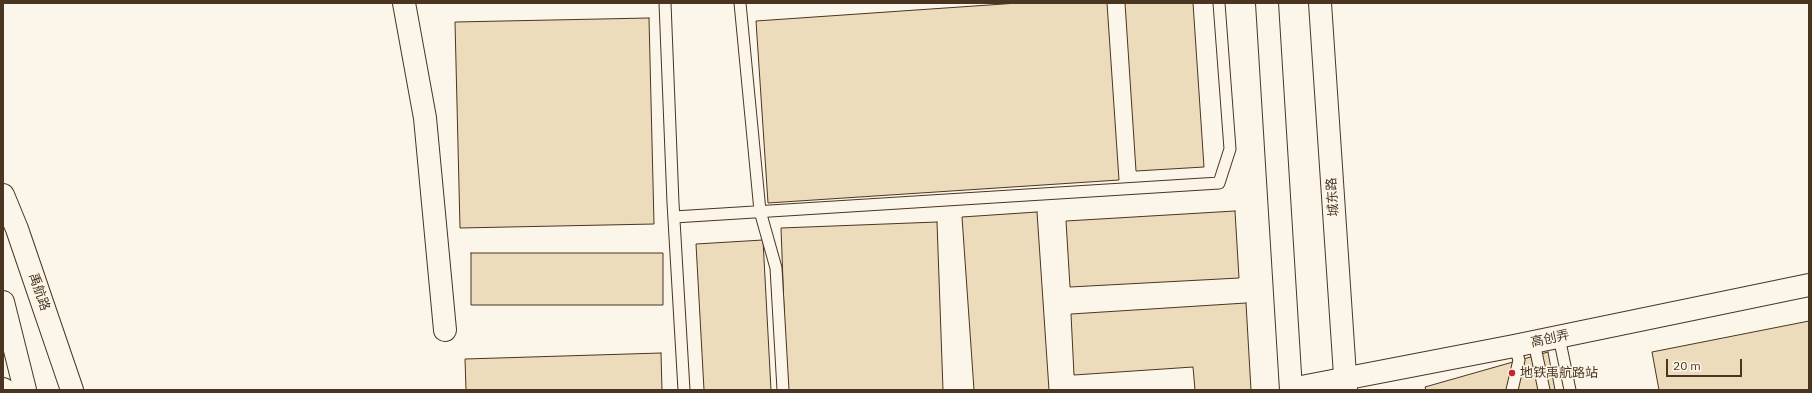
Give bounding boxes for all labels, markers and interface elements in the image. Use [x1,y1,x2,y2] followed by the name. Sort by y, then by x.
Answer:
[1324,177,1342,217] street label: 城东路
[25,271,53,313] street label: 禹航路
[1529,327,1571,351] street label: 高创弄
[1668,351,1744,377] scale bar
[1673,358,1701,373] text: 20 m
[1520,365,1598,381] place label: 地铁禹航路站
[1507,368,1517,378] marker: 地铁禹航路站

